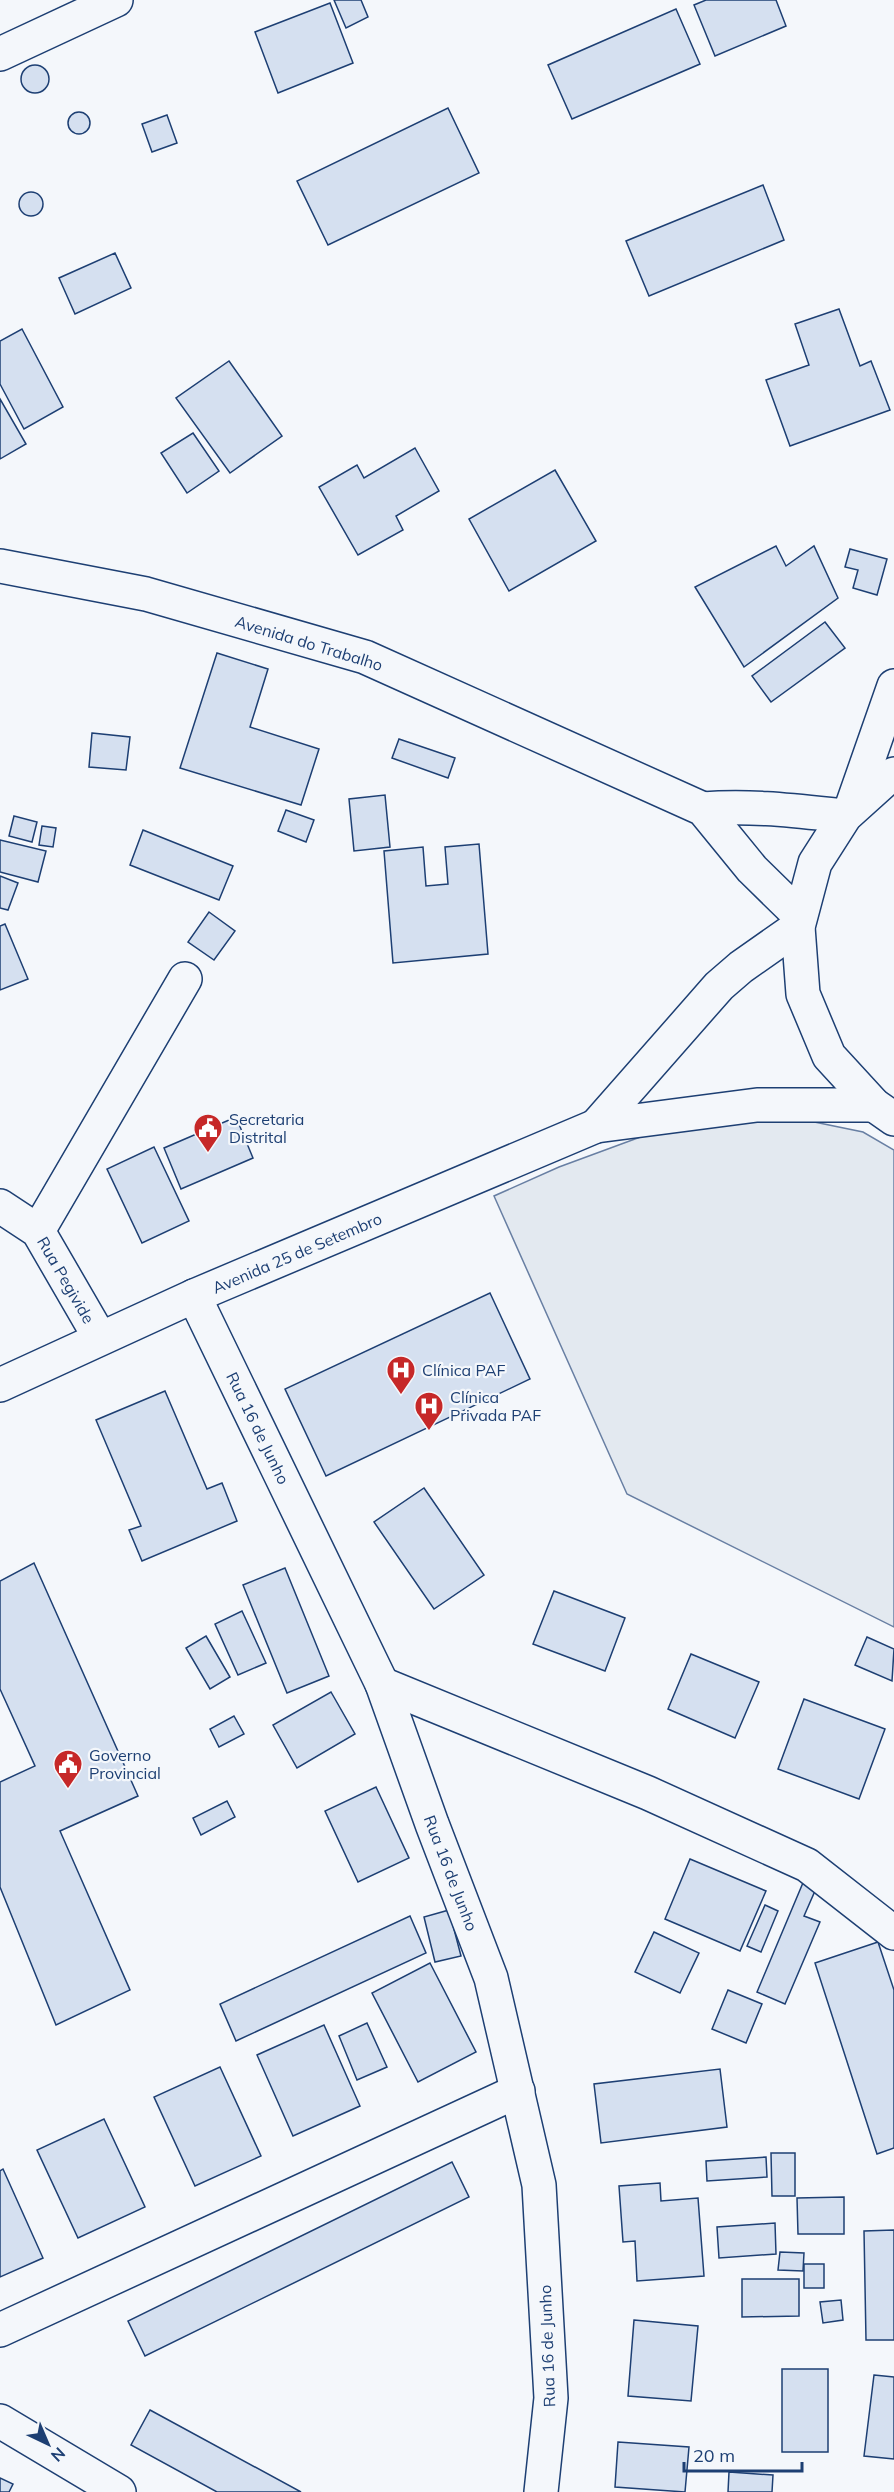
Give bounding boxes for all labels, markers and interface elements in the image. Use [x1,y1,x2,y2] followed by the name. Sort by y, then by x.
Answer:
[233,611,385,675] street label: Avenida do Trabalho
[229,1109,304,1147] place label: Secretaria Distrital
[192,1112,224,1154] public building icon: Secretaria Distrital
[209,1208,385,1298] street label: Avenida 25 de Setembro
[33,1233,99,1327] street label: Rua Pegivide
[385,1354,417,1396] hospital icon: Clínica PAF
[422,1360,505,1380] place label: Clínica PAF
[222,1369,294,1487] street label: Rua 16 de Junho
[450,1387,541,1425] place label: Clínica Privada PAF
[413,1390,445,1432] hospital icon: Clínica Privada PAF
[89,1745,161,1783] place label: Governo Provincial
[52,1748,84,1790] public building icon: Governo Provincial
[420,1812,482,1934] street label: Rua 16 de Junho
[535,2285,559,2407] street label: Rua 16 de Junho
[18,2414,78,2474] north arrow
[684,2435,802,2473] scale bar
[47,2443,70,2466] text: N
[693,2444,735,2467] text: 20 m

